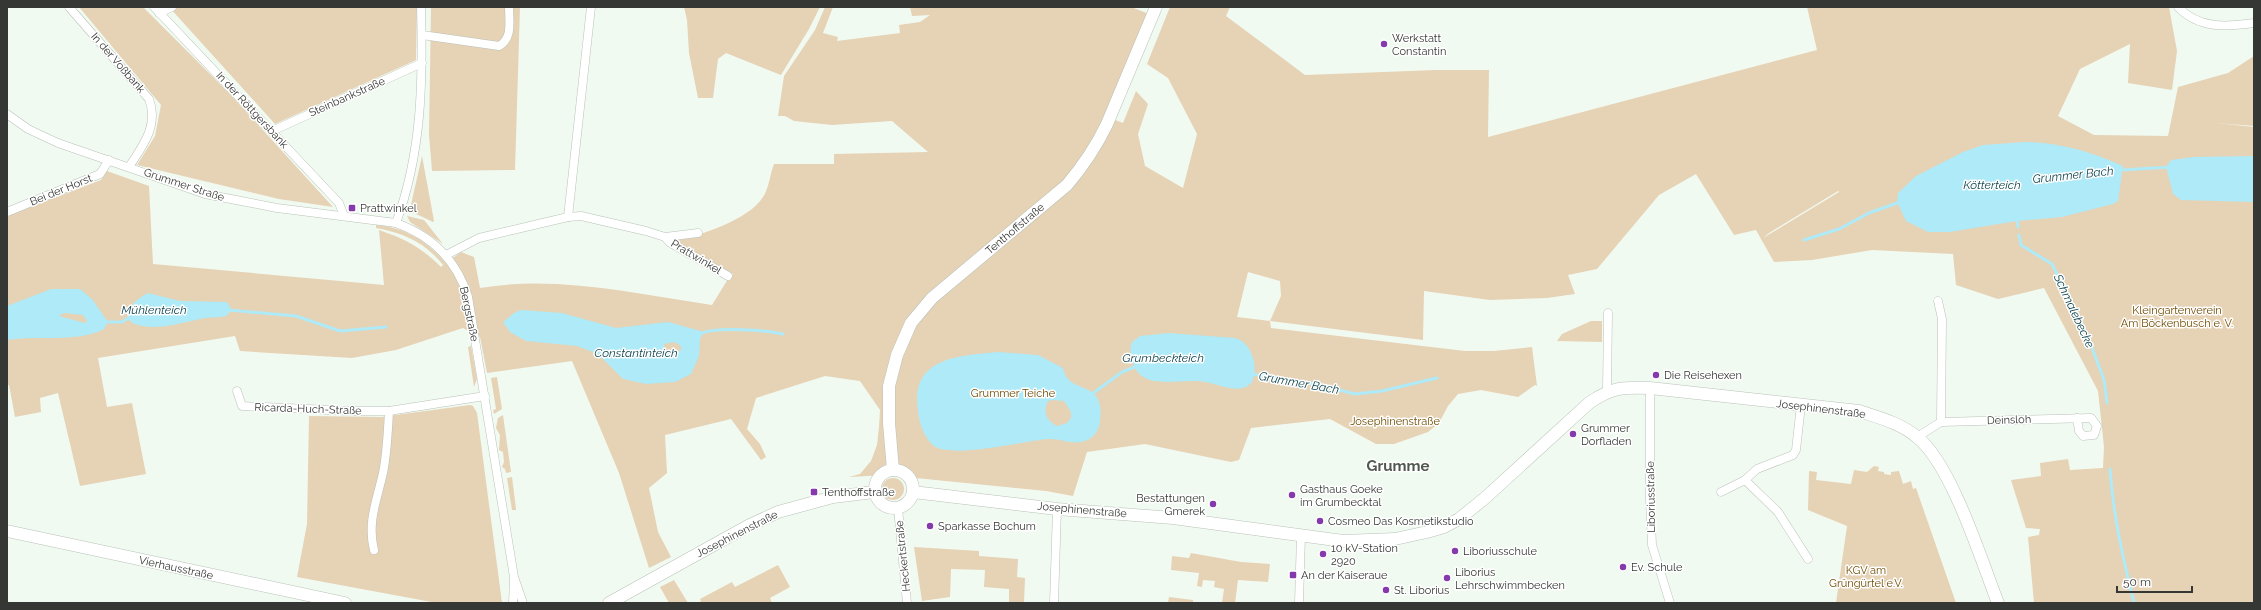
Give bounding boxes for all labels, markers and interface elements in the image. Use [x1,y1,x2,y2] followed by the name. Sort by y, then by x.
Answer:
[88,30,148,96] street label: In der Voßbank
[1392,32,1446,58] place label: Werkstatt Constantin
[1379,39,1389,49] marker: Werkstatt Constantin
[213,69,291,151] street label: In der Röttgersbank
[307,74,388,120] street label: Steinbankstraße
[2032,164,2115,186] water label: Grummer Bach
[142,166,226,204] street label: Grummer Straße
[28,171,94,208] street label: Bei der Horst
[1963,178,2021,192] water label: Kötterteich
[983,200,1047,257] street label: Tenthoffstraße
[360,202,417,215] place label: Prattwinkel
[347,203,357,213] marker: Prattwinkel
[668,237,724,277] street label: Prattwinkel
[2050,271,2097,351] water label: Schmalebecke
[457,285,481,343] street label: Bergstraße
[121,303,187,317] water label: Mühlenteich
[2121,304,2233,330] park label: Kleingartenverein Am Böckenbusch e. V.
[594,346,678,360] water label: Constantinteich
[1122,351,1204,365] water label: Grumbeckteich
[1258,369,1341,397] water label: Grummer Bach
[1664,369,1742,382] place label: Die Reisehexen
[1651,370,1661,380] marker: Die Reisehexen
[971,387,1056,400] park label: Grummer Teiche
[1776,397,1867,421] street label: Josephinenstraße
[254,401,362,417] street label: Ricarda-Huch-Straße
[1987,413,2031,427] street label: Deinsloh
[1350,415,1440,428] park label: Josephinenstraße
[1581,422,1631,448] place label: Grummer Dorfladen
[1568,429,1578,439] marker: Grummer Dorfladen
[1367,457,1429,475] district label: Grumme
[1644,461,1658,533] street label: Liboriusstraße
[1300,483,1383,509] place label: Gasthaus Goeke im Grumbecktal
[822,486,895,499] place label: Tenthoffstraße
[809,487,819,497] marker: Tenthoffstraße
[1287,490,1297,500] marker: Gasthaus Goeke im Grumbecktal
[1136,492,1205,518] place label: Bestattungen Gmerek
[1208,499,1218,509] marker: Bestattungen Gmerek
[1037,500,1128,520] street label: Josephinenstraße
[694,508,780,560] street label: Josephinenstraße
[1328,515,1474,528] place label: Cosmeo Das Kosmetikstudio
[1315,516,1325,526] marker: Cosmeo Das Kosmetikstudio
[893,519,913,592] street label: Heckertstraße
[938,520,1036,533] place label: Sparkasse Bochum
[925,521,935,531] marker: Sparkasse Bochum
[1331,542,1398,568] place label: 10 kV-Station 2920
[1463,545,1538,558] place label: Liboriusschule
[1450,546,1460,556] marker: Liboriusschule
[1318,549,1328,559] marker: 10 kV-Station 2920
[138,554,215,582] street label: Vierhausstraße
[1631,561,1683,574] place label: Ev. Schule
[1618,562,1628,572] marker: Ev. Schule
[1829,564,1903,590] park label: KGV am Grüngürtel e.V.
[1455,566,1565,592] place label: Liborius Lehrschwimmbecken
[2117,568,2192,594] scale bar
[1301,569,1388,582] place label: An der Kaiseraue
[1288,570,1298,580] marker: An der Kaiseraue
[1442,573,1452,583] marker: Liborius Lehrschwimmbecken
[2123,575,2151,589] text: 50 m
[1394,584,1449,597] place label: St. Liborius
[1381,585,1391,595] marker: St. Liborius

